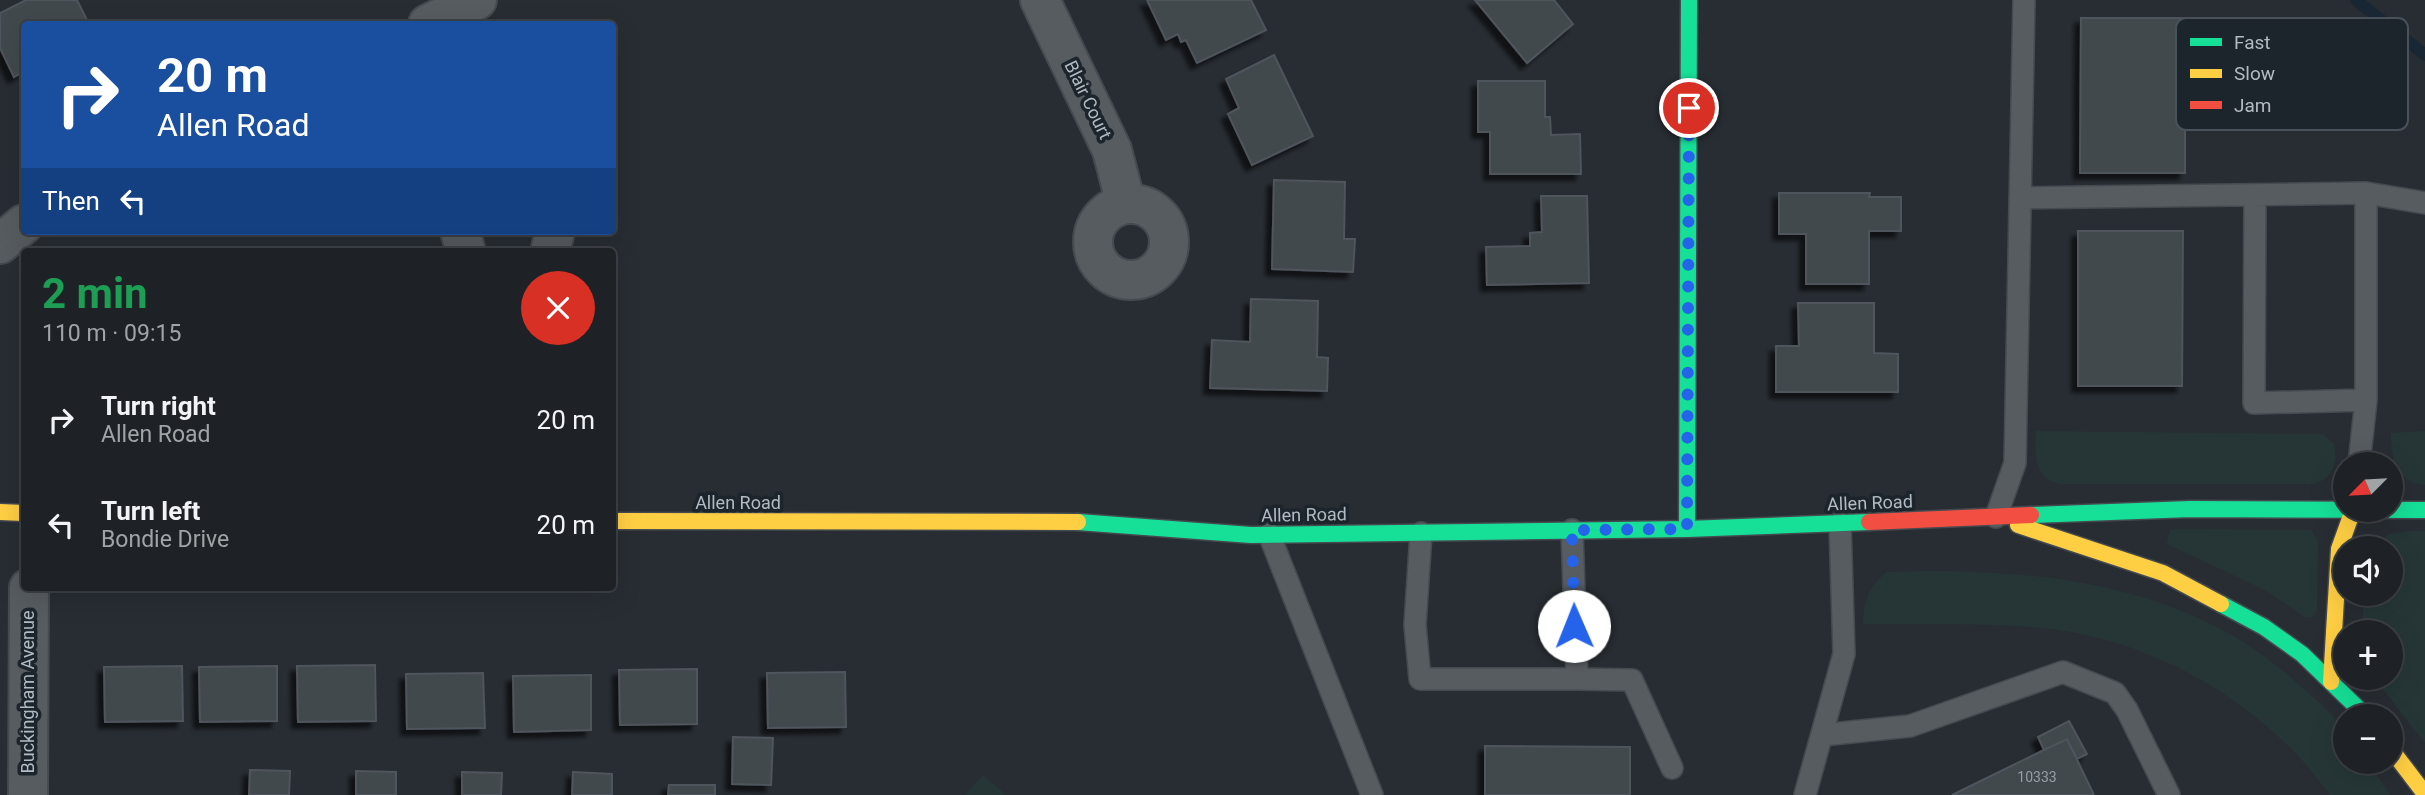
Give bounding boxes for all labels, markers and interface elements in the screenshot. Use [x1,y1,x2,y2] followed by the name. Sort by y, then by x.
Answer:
[2176,18,2408,130] legend
[2234,31,2271,54] text: Fast
[157,47,268,104] text: 20 m
[42,49,133,140] icon: right
[1060,57,1116,143] street label: Blair Court
[2234,62,2275,85] text: Slow
[1659,78,1719,138] pin
[1670,89,1708,127] icon: arrive
[2234,94,2271,117] text: Jam
[157,106,309,144] text: Allen Road
[114,182,152,220] icon: left
[42,186,100,216] text: Then
[42,269,148,318] text: 2 min
[521,271,595,345] button: close
[42,320,181,347] text: 110 m · 09:15
[101,391,216,421] text: Turn right
[42,401,80,439] icon: right
[537,405,595,435] text: 20 m
[101,421,211,448] text: Allen Road
[2333,452,2403,522] north arrow
[2333,452,2403,774] map controls
[1827,491,1913,514] street label: Allen Road
[695,492,781,513] street label: Allen Road
[101,496,200,526] text: Turn left
[1261,503,1347,526] street label: Allen Road
[42,506,80,544] icon: left
[537,510,595,540] text: 20 m
[101,526,229,553] text: Bondie Drive
[2333,536,2403,606] button: sound
[1537,589,1611,663] position arrow
[17,611,38,773] street label: Buckingham Avenue
[2333,620,2403,690] button: +
[2333,704,2403,774] button: −
[2017,769,2057,785] house number: 10333

